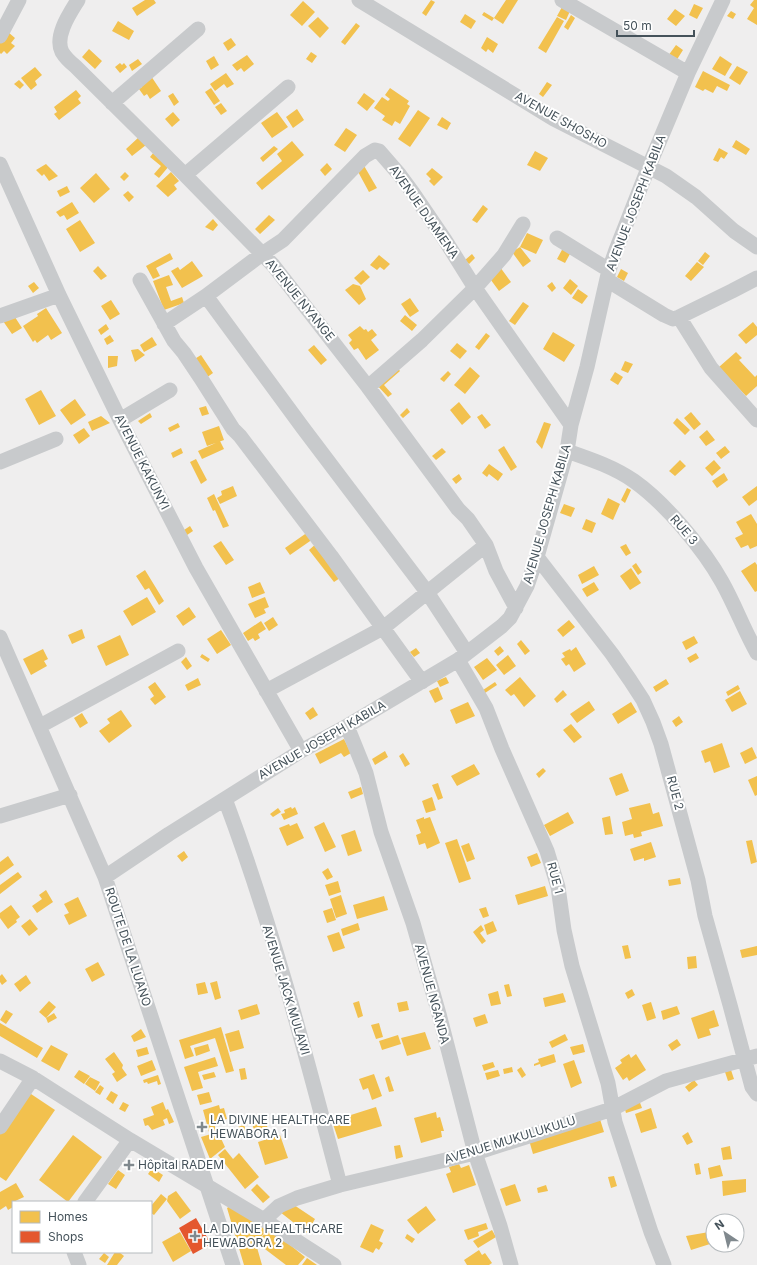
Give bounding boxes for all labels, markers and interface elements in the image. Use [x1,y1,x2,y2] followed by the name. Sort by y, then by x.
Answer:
[617,12,694,38] scale bar
[623,18,652,33] text: 50 m
[513,88,610,151] street label: AVENUE SHOSHO
[603,132,668,273] street label: AVENUE JOSEPH KABILA
[387,162,462,261] street label: AVENUE DJAMENA
[263,256,338,344] street label: AVENUE NYANGE
[112,411,173,512] street label: AVENUE KAKUNYI
[519,442,574,586] street label: AVENUE JOSEPH KABILA
[667,512,701,548] street label: RUE 3
[255,697,388,782] street label: AVENUE JOSEPH KABILA
[664,774,687,812] street label: RUE 2
[544,860,567,895] street label: RUE 1
[102,886,155,1008] street label: ROUTE DE LA LUANO
[260,923,313,1057] street label: AVENUE JACK MULAWI
[412,942,453,1046] street label: AVENUE NGANDA
[210,1112,350,1141] place label: LA DIVINE HEALTHCARE HEWABORA 1
[442,1112,577,1167] street label: AVENUE MUKULUKULU
[197,1122,207,1132] marker: LA DIVINE HEALTHCARE HEWABORA 1
[138,1157,224,1172] place label: Hôpital RADEM
[123,1159,135,1171] marker: Hôpital RADEM
[12,1201,152,1253] legend
[48,1209,88,1224] text: Homes
[705,1213,745,1253] north arrow
[712,1217,727,1233] text: N
[203,1221,343,1250] place label: LA DIVINE HEALTHCARE HEWABORA 2
[48,1229,84,1244] text: Shops
[190,1231,200,1241] marker: LA DIVINE HEALTHCARE HEWABORA 2

